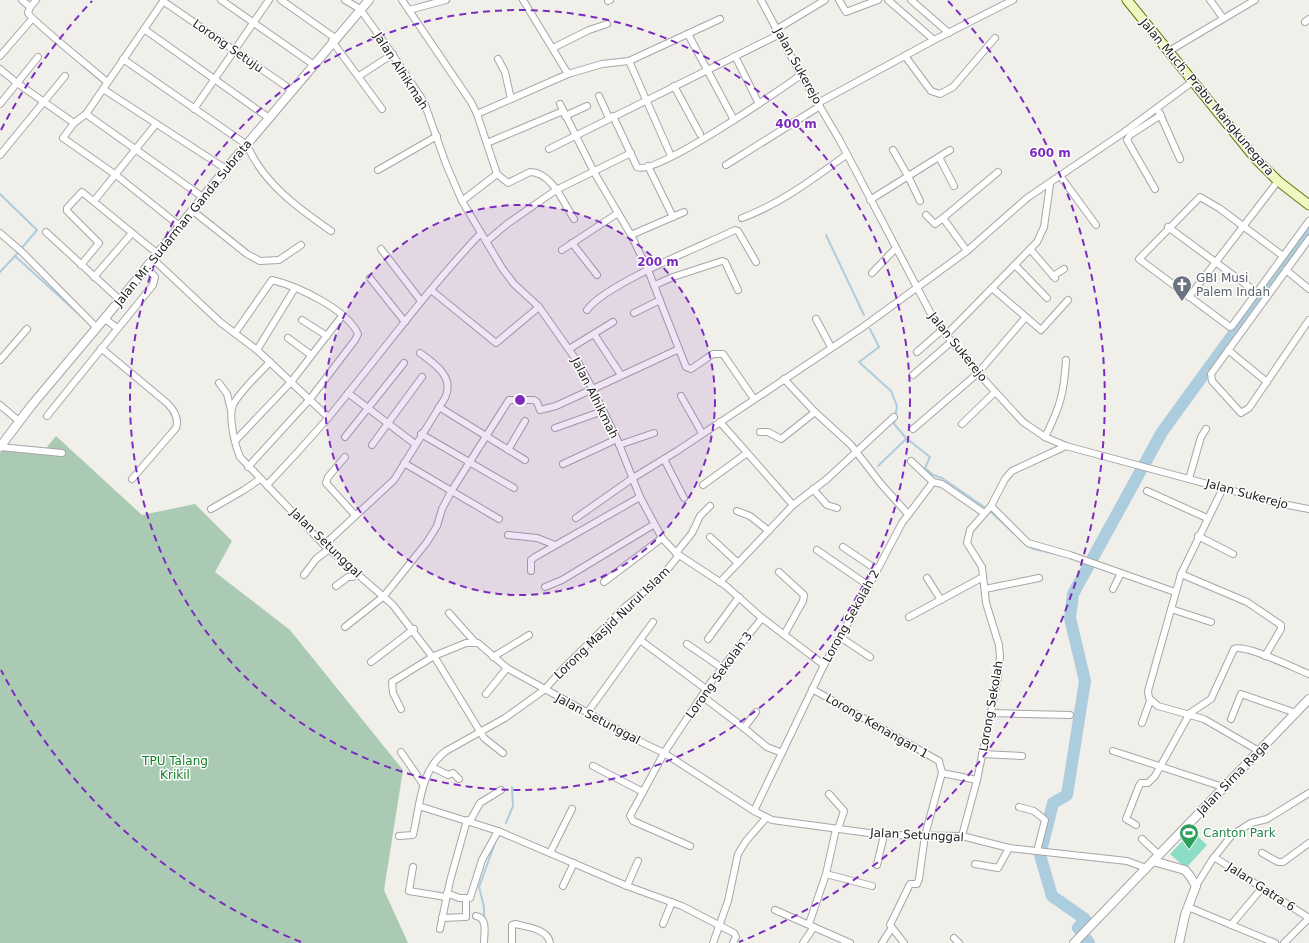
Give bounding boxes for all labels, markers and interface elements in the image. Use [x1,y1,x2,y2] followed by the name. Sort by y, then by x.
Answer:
[1137,15,1277,178] street label: Jalan Much. Prabu Mangkunegara
[190,16,266,76] street label: Lorong Setuju
[771,25,825,107] street label: Jalan Sukerejo
[370,29,431,112] street label: Jalan Alhikmah
[775,117,817,131] text: 400 m
[111,137,255,310] street label: Jalan Mr. Sudarman Ganda Subrata
[1029,146,1071,160] text: 600 m
[637,255,679,269] text: 200 m
[1196,271,1270,299] place label: GBI Musi Palem Indah
[1171,274,1193,302] church icon: GBI Musi Palem Indah
[925,309,990,384] street label: Jalan Sukerejo
[568,354,621,441] street label: Jalan Alhikmah
[513,393,527,407] centre of rings
[1203,476,1290,512] street label: Jalan Sukerejo
[287,505,365,581] street label: Jalan Setunggal
[551,564,673,682] street label: Lorong Masjid Nurul Islam
[820,567,882,665] street label: Lorong Sekolah 2
[683,629,755,721] street label: Lorong Sekolah 3
[976,659,1006,753] street label: Lorong Sekolah
[552,690,643,747] street label: Jalan Setunggal
[823,691,931,761] street label: Lorong Kenangan 1
[1193,738,1272,819] street label: Jalan Sirna Raga
[141,754,208,782] park label: TPU Talang Krikil
[1178,822,1200,850] sports icon: Canton Park
[869,826,964,844] street label: Jalan Setunggal
[1203,826,1276,840] place label: Canton Park
[1224,859,1298,914] street label: Jalan Gatra 6

